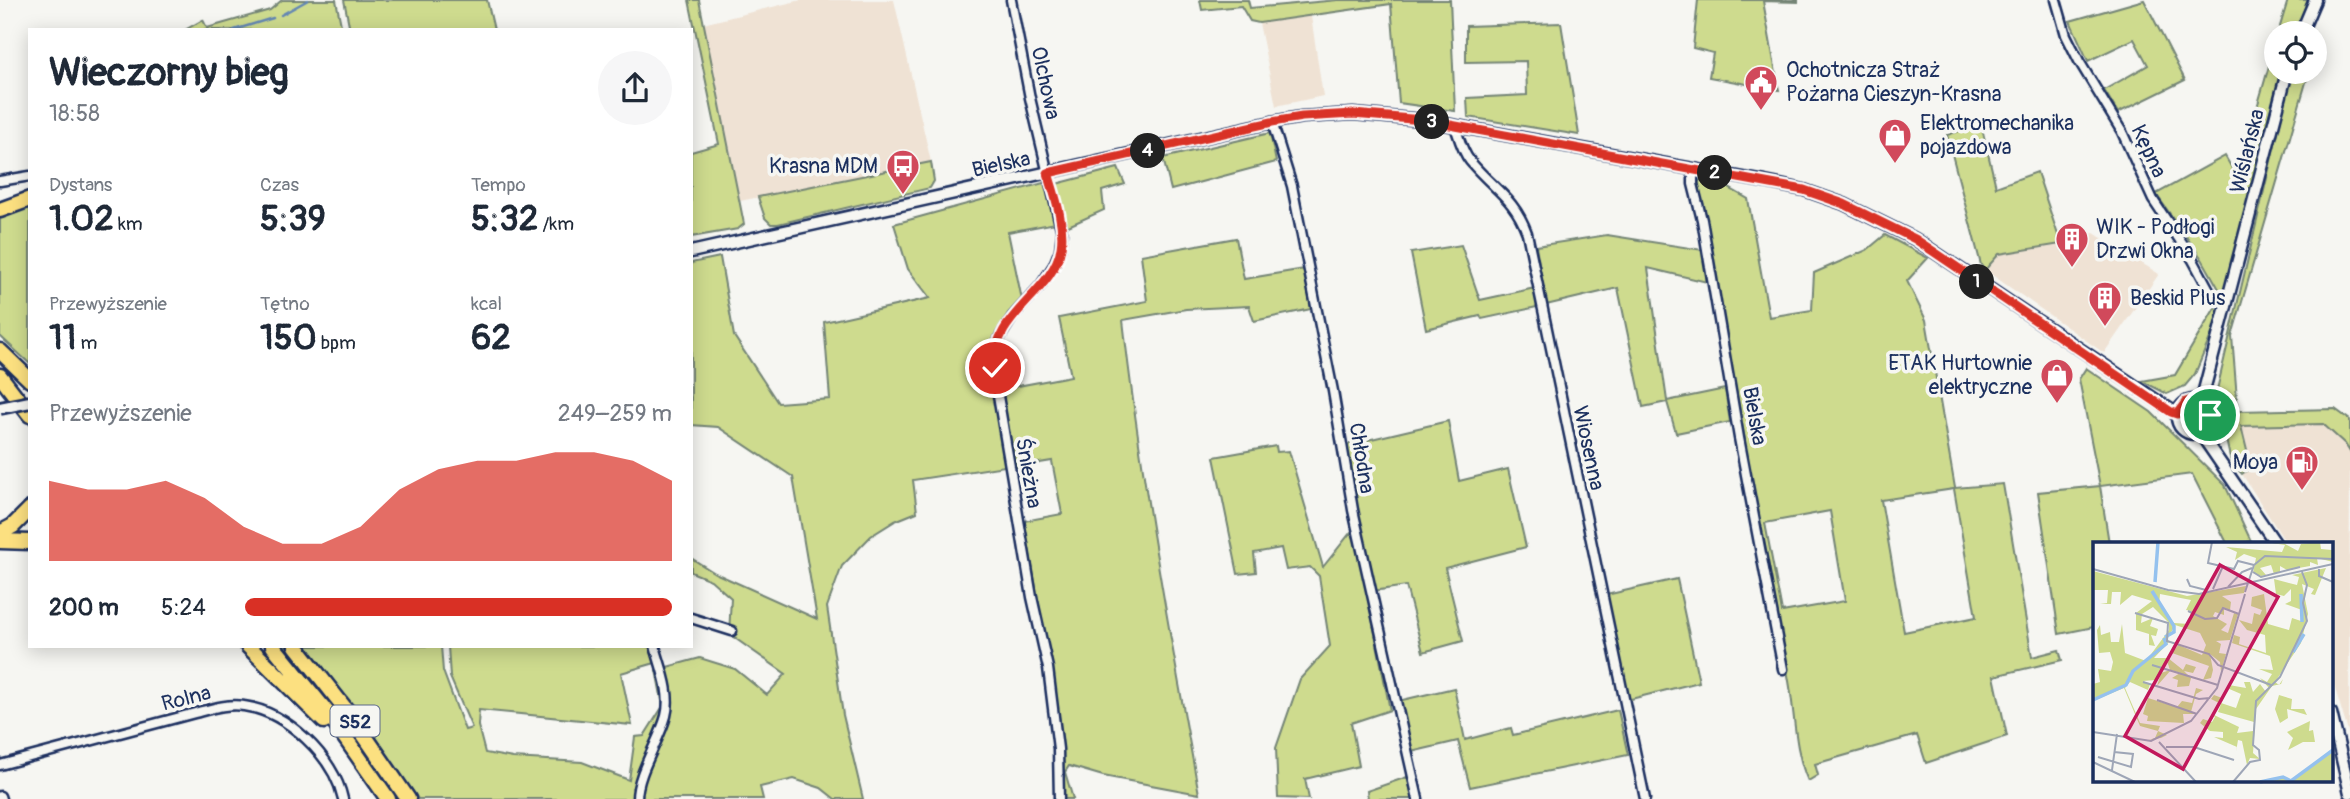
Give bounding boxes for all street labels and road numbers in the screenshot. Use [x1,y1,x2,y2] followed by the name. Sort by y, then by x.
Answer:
[1025,44,1066,122] street label: Olchowa
[2224,106,2271,196] street label: Wiślańska
[2125,120,2172,182] street label: Kępna
[969,145,1033,184] street label: Bielska
[1736,385,1773,447] street label: Bielska
[1566,403,1611,493] street label: Wiosenna
[1343,421,1380,495] street label: Chłodna
[1009,436,1048,510] street label: Śnieżna
[159,679,214,718] street label: Rolna
[330,706,380,736] road number: S52

